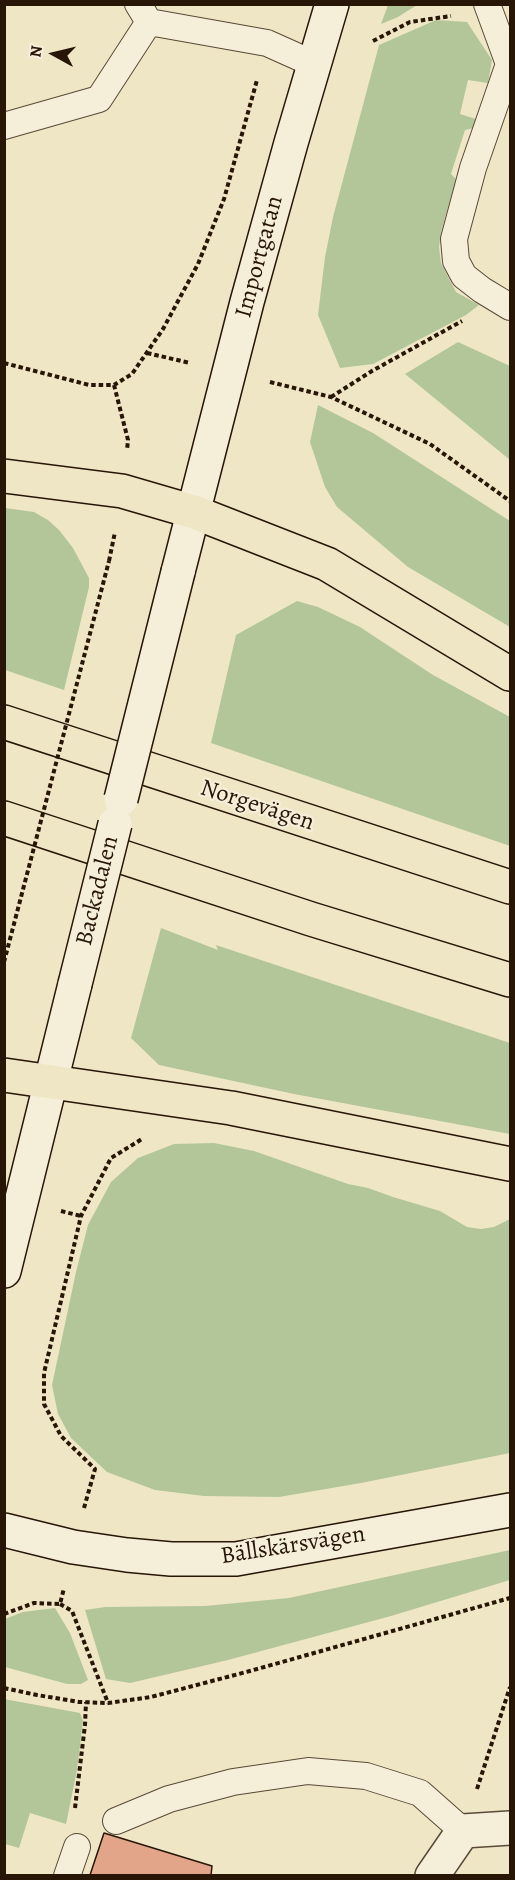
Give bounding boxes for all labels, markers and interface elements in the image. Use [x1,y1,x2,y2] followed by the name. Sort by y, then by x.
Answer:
[24,24,84,84] north arrow
[24,44,48,59] text: N
[230,193,290,321] street label: Importgatan
[196,774,318,838] street label: Norgevägen
[70,833,126,949] street label: Backadalen
[219,1520,367,1572] street label: Bällskärsvägen

